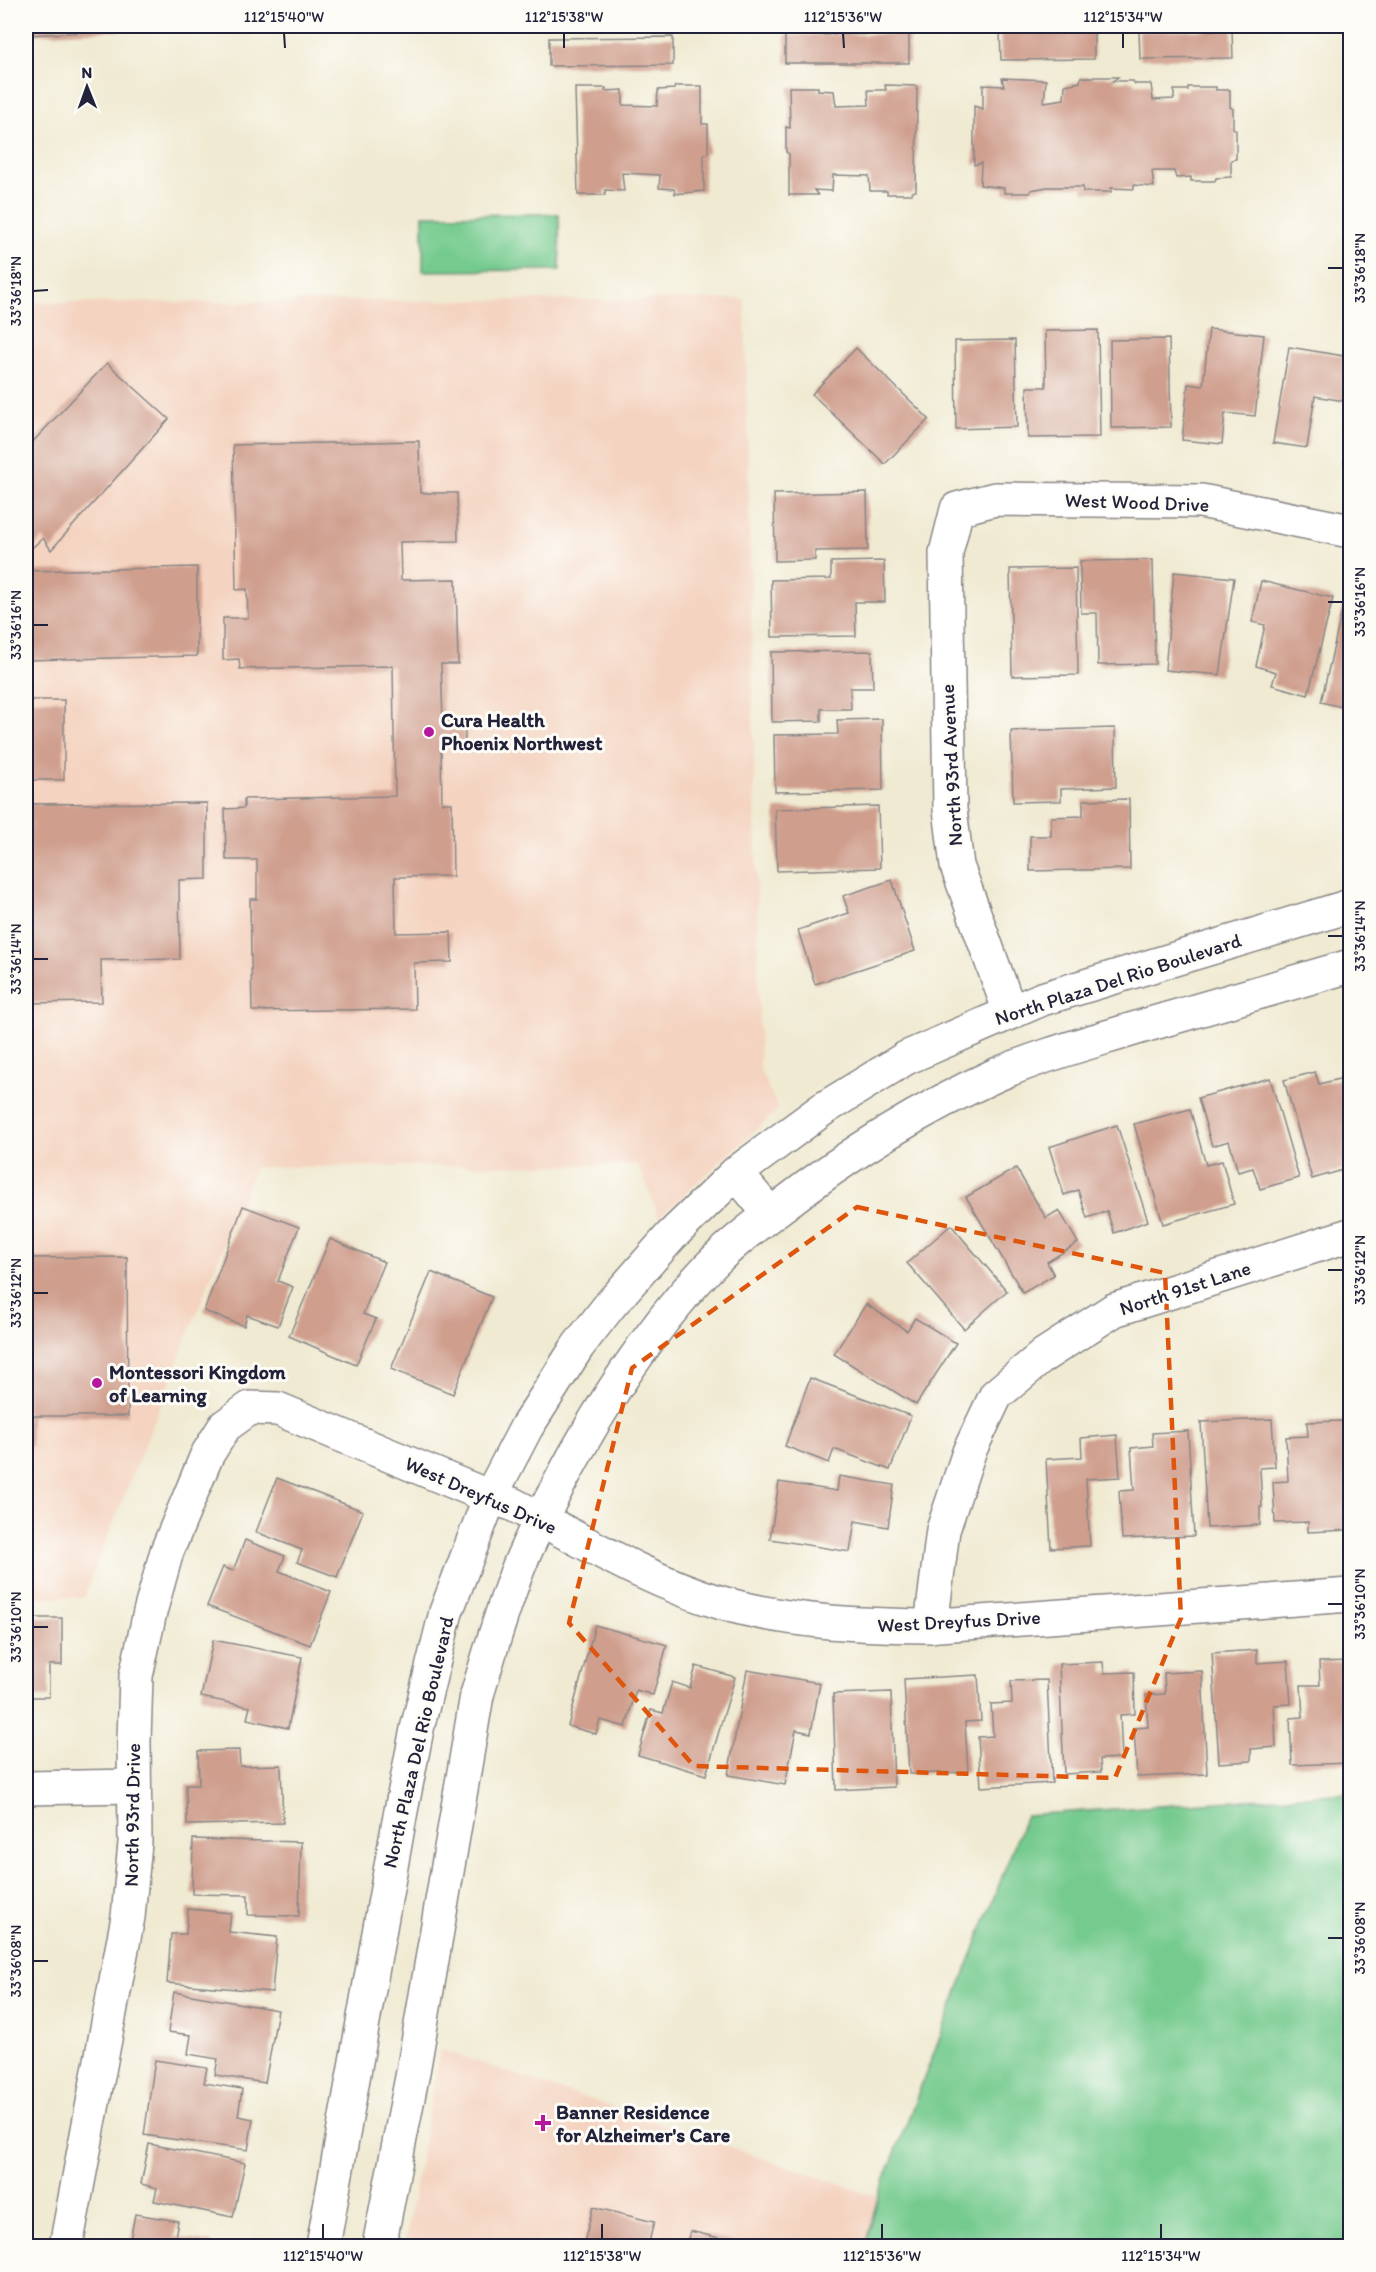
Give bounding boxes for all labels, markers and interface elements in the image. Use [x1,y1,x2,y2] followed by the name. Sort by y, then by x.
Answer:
[244,8,324,26] text: 112°15'40"W
[525,8,603,26] text: 112°15'38"W
[804,8,882,26] text: 112°15'36"W
[1083,8,1163,26] text: 112°15'34"W
[57,57,117,117] north arrow
[81,63,92,82] text: N
[1351,233,1369,303] text: 33°36'18"N
[7,256,25,326] text: 33°36'18"N
[1064,487,1210,517] street label: West Wood Drive
[1351,567,1369,637] text: 33°36'16"N
[7,590,25,660] text: 33°36'16"N
[935,683,967,847] street label: North 93rd Avenue
[441,708,603,755] place label: Cura Health Phoenix Northwest
[422,725,436,739] marker: Cura Health Phoenix Northwest
[1351,900,1369,972] text: 33°36'14"N
[7,923,25,995] text: 33°36'14"N
[992,928,1244,1030] street label: North Plaza Del Rio Boulevard
[1351,1235,1369,1305] text: 33°36'12"N
[1116,1256,1254,1320] street label: North 91st Lane
[7,1258,25,1328] text: 33°36'12"N
[109,1360,286,1408] place label: Montessori Kingdom of Learning
[90,1376,104,1390] marker: Montessori Kingdom of Learning
[401,1451,561,1539] street label: West Dreyfus Drive
[1351,1568,1369,1640] text: 33°36'10"N
[7,1591,25,1663] text: 33°36'10"N
[877,1605,1041,1637] street label: West Dreyfus Drive
[377,1614,459,1870] street label: North Plaza Del Rio Boulevard
[119,1743,145,1887] street label: North 93rd Drive
[1351,1902,1369,1974] text: 33°36'08"N
[7,1925,25,1997] text: 33°36'08"N
[556,2100,731,2147] place label: Banner Residence for Alzheimer's Care
[534,2114,552,2132] marker: Banner Residence for Alzheimer's Care
[283,2247,363,2265] text: 112°15'40"W
[563,2247,641,2265] text: 112°15'38"W
[843,2247,921,2265] text: 112°15'36"W
[1121,2247,1201,2265] text: 112°15'34"W

